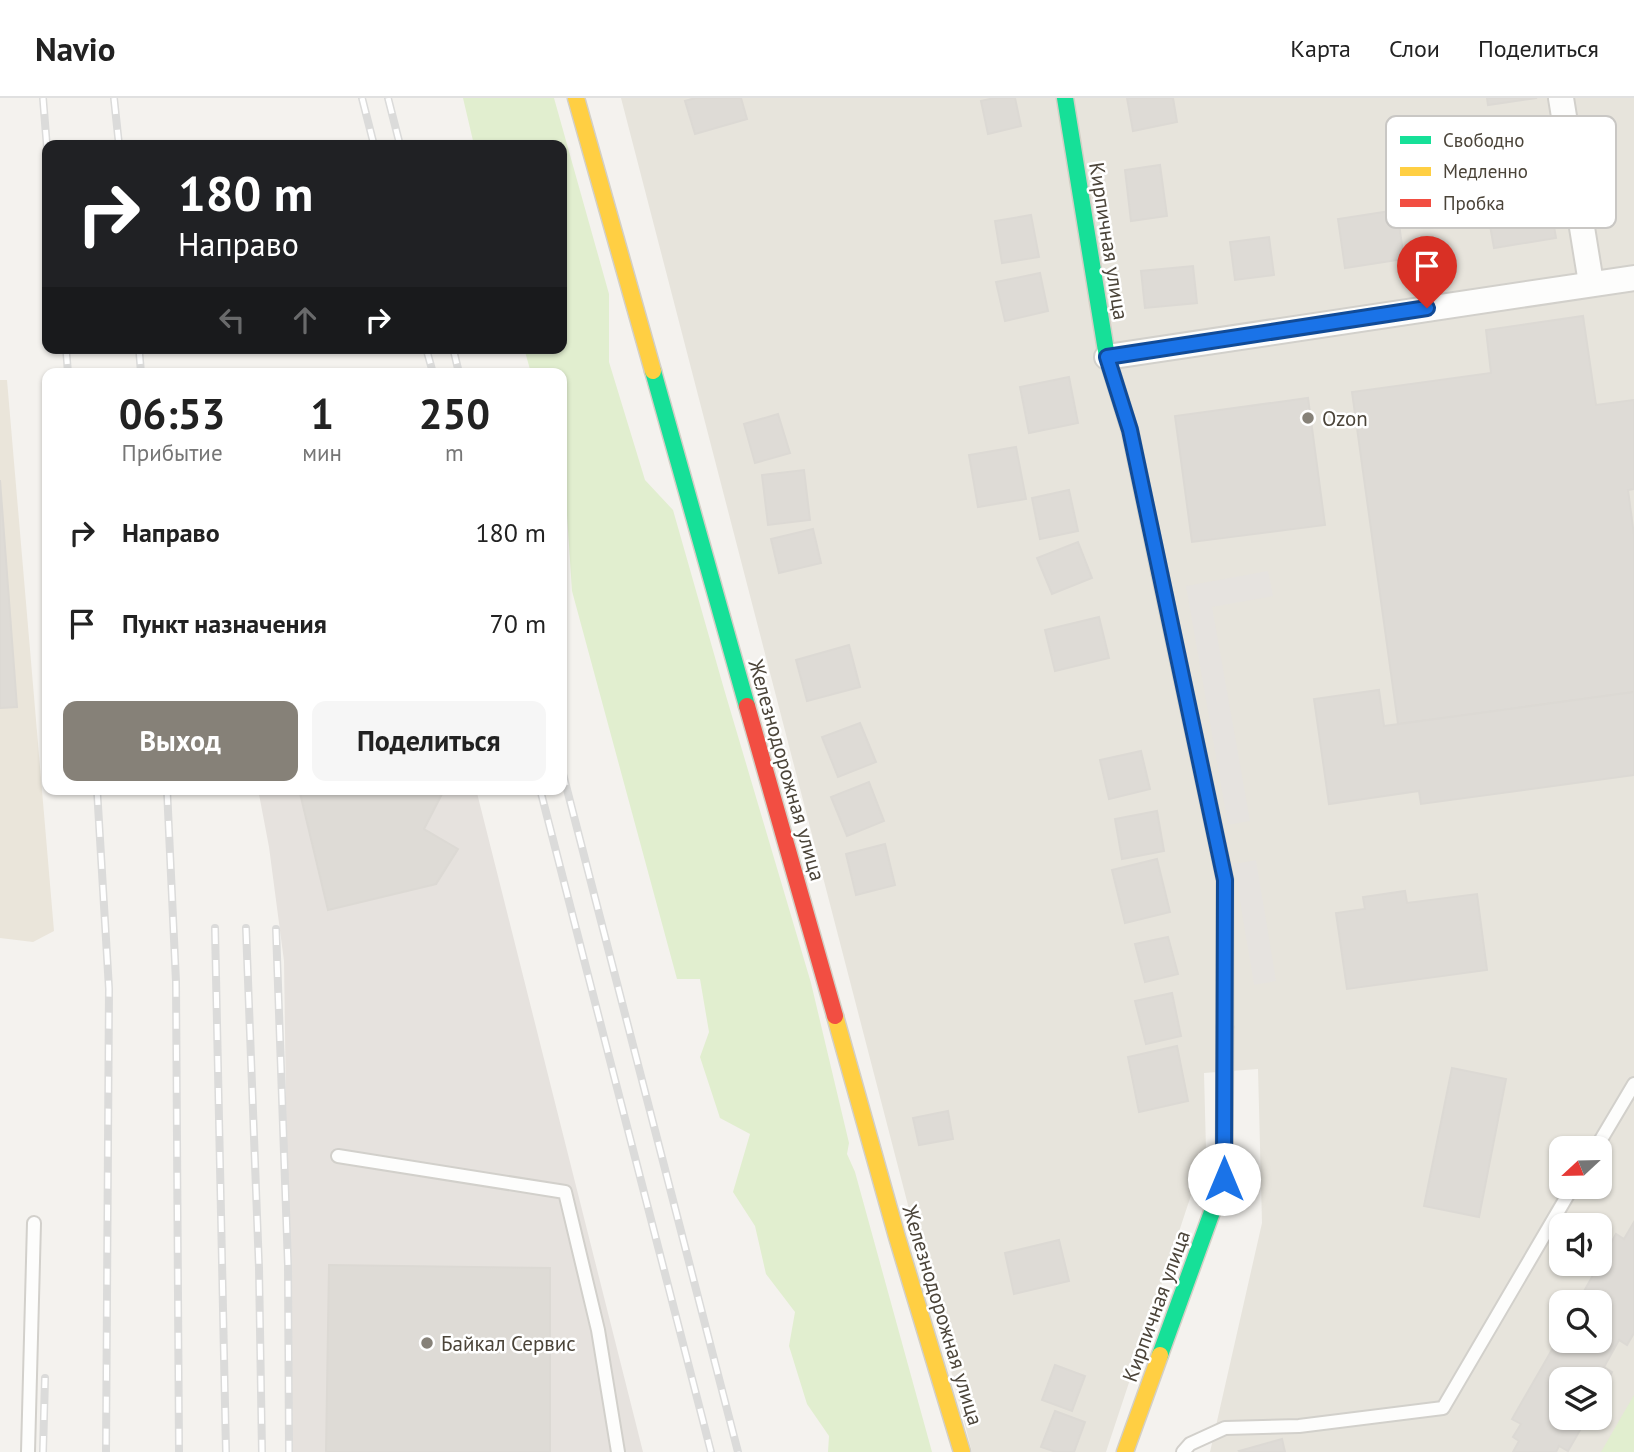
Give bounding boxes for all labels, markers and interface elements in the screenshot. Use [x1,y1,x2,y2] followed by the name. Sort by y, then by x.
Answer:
[35,27,115,70] text: Navio
[1290,33,1351,64] text: Карта
[1389,33,1440,64] text: Слои
[1478,33,1599,64] text: Поделиться
[1386,116,1616,228] legend
[1443,128,1525,152] text: Свободно
[1443,159,1528,183] text: Медленно
[1083,160,1135,322] street label: Кирпичная улица
[178,161,313,225] text: 180 m
[63,168,154,259] icon: right
[1443,191,1505,215] text: Пробка
[178,223,299,265] text: Направо
[1397,236,1457,308] pin
[1408,247,1446,285] icon: arrive
[213,301,251,339] icon: left
[286,301,324,339] icon: ahead
[359,301,397,339] icon: right
[119,386,225,441] text: 06:53
[310,386,334,441] text: 1
[419,386,490,441] text: 250
[1322,405,1368,432] place label: Ozon
[1300,410,1316,426] marker: Ozon
[122,438,223,467] text: Прибытие
[302,438,342,467] text: мин
[445,438,464,467] text: m
[63,514,101,552] icon: right
[122,516,220,549] text: Направо
[475,516,546,549] text: 180 m
[63,605,101,643] icon: arrive
[122,607,327,640] text: Пункт назначения
[490,607,546,640] text: 70 m
[742,655,832,884] street label: Железнодорожная улица
[63,701,298,781] button: Выход
[312,701,546,781] button: Поделиться
[1549,1136,1612,1199] north arrow
[1549,1136,1612,1430] map controls
[1187,1142,1261,1216] position arrow
[896,1201,989,1428] street label: Железнодорожная улица
[1549,1213,1612,1276] button: sound
[1116,1226,1196,1386] street label: Кирпичная улица
[1549,1290,1612,1353] button: search
[441,1330,576,1357] place label: Байкал Сервис
[419,1335,435,1351] marker: Байкал Сервис
[1549,1367,1612,1430] button: layers

